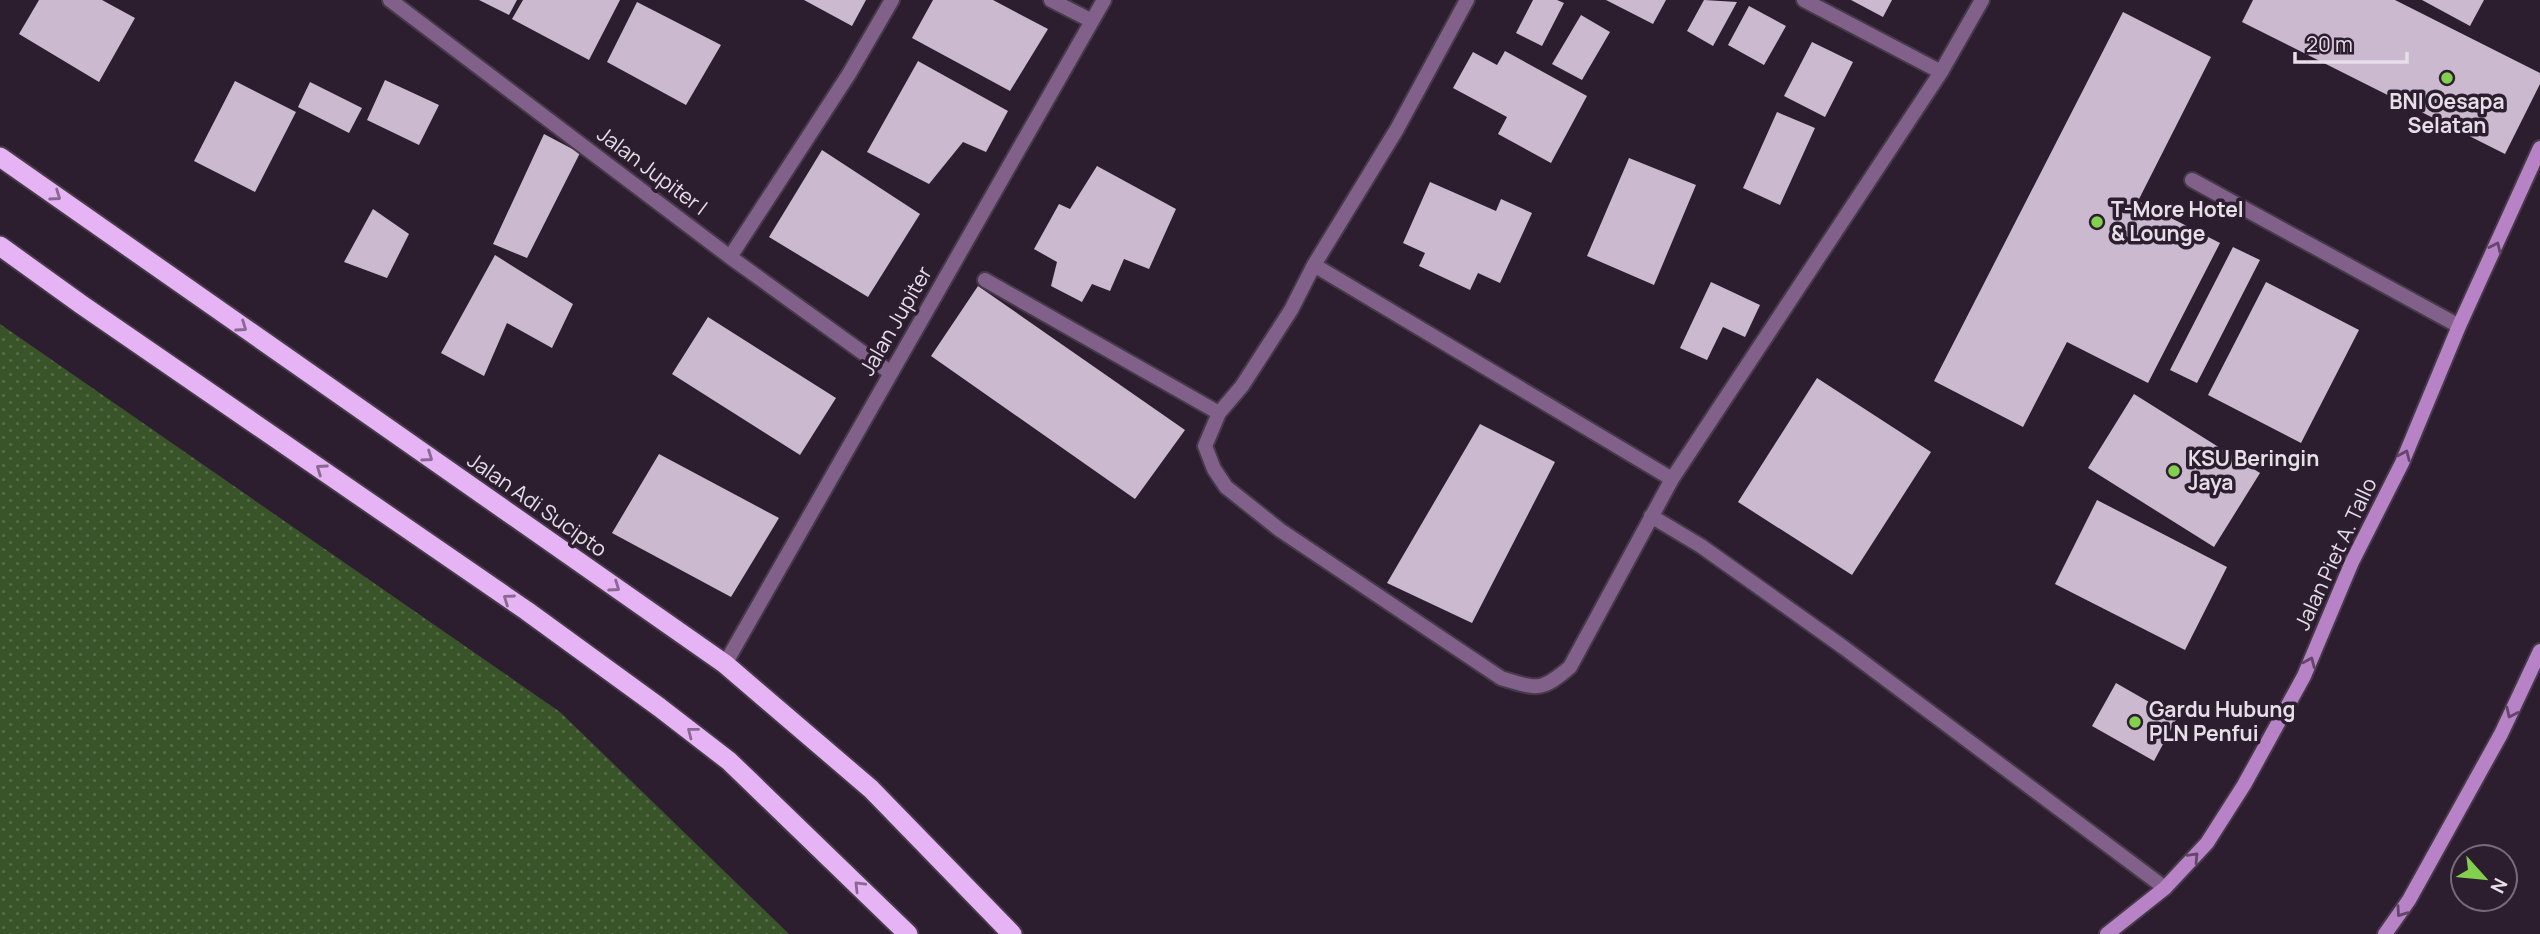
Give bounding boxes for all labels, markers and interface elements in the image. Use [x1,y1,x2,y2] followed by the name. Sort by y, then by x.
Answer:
[2295,21,2407,65] scale bar
[2306,30,2353,58] text: 20 m
[2439,70,2455,86] marker: BNI Oesapa Selatan
[2389,87,2505,139] place label: BNI Oesapa Selatan
[592,120,713,221] street label: Jalan Jupiter I
[48,188,61,200] one-way arrow
[2111,195,2244,247] place label: T-More Hotel & Lounge
[2089,214,2105,230] marker: T-More Hotel & Lounge
[2488,242,2502,254] one-way arrow
[853,260,938,380] street label: Jalan Jupiter
[234,319,247,331] one-way arrow
[2188,444,2319,496] place label: KSU Beringin Jaya
[462,446,613,563] street label: Jalan Adi Sucipto
[420,449,433,461] one-way arrow
[2397,450,2411,462] one-way arrow
[2166,463,2182,479] marker: KSU Beringin Jaya
[316,465,329,478] one-way arrow
[2288,473,2383,634] street label: Jalan Piet A. Tallo
[607,579,620,591] one-way arrow
[503,594,516,607] one-way arrow
[2302,657,2316,669] one-way arrow
[2149,695,2295,747] place label: Gardu Hubung PLN Penfui
[2505,706,2519,718] one-way arrow
[2127,714,2143,730] marker: Gardu Hubung PLN Penfui
[687,728,700,741] one-way arrow
[2449,843,2519,913] north arrow
[2186,852,2199,865] one-way arrow
[2484,874,2514,898] text: N
[855,882,868,895] one-way arrow
[2397,904,2409,917] one-way arrow

